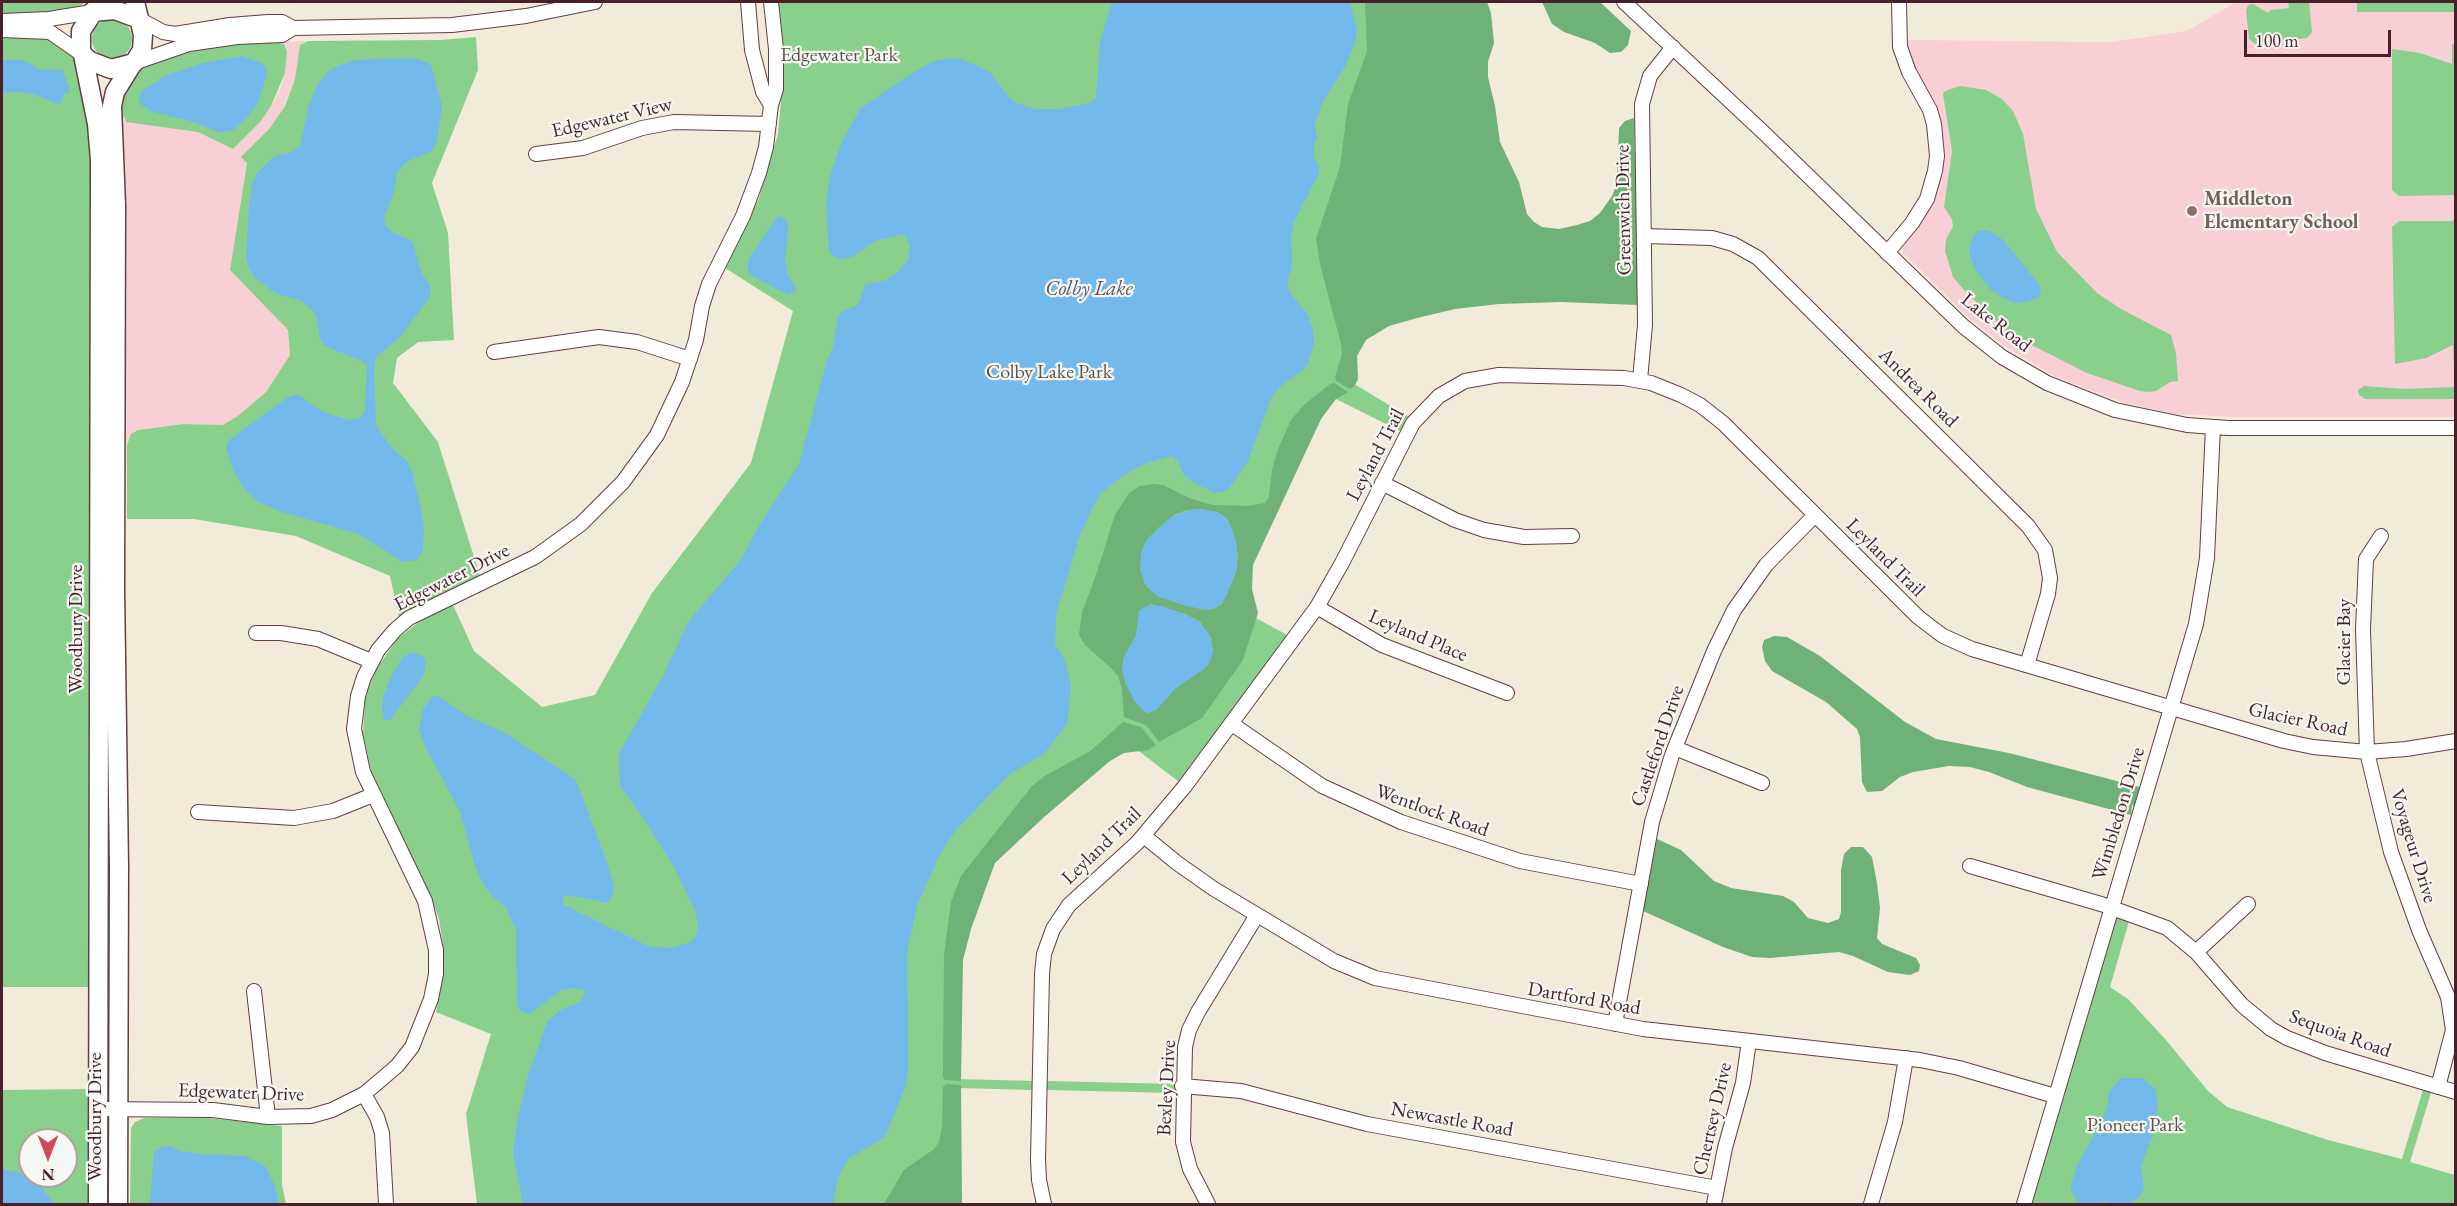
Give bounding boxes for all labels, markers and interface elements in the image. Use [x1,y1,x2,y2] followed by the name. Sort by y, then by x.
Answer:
[2247,18,2394,56] scale bar
[2255,29,2299,52] text: 100 m
[780,44,898,68] park label: Edgewater Park
[549,92,675,144] street label: Edgewater View
[1611,145,1637,275] street label: Greenwich Drive
[2204,188,2358,235] place label: Middleton Elementary School
[2185,204,2199,218] marker: Middleton Elementary School
[1045,276,1133,302] water label: Colby Lake
[1956,288,2036,358] street label: Lake Road
[1873,343,1963,433] street label: Andrea Road
[986,361,1112,385] park label: Colby Lake Park
[1342,405,1410,505] street label: Leyland Trail
[1841,514,1929,602] street label: Leyland Trail
[390,539,514,617] street label: Edgewater Drive
[65,564,89,694] street label: Woodbury Drive
[2333,598,2357,686] street label: Glacier Bay
[1365,604,1471,668] street label: Leyland Place
[1626,682,1690,810] street label: Castleford Drive
[2246,698,2350,742] street label: Glacier Road
[2087,744,2151,884] street label: Wimbledon Drive
[1372,779,1492,843] street label: Wentlock Road
[2384,786,2442,906] street label: Voyageur Drive
[1057,802,1147,890] street label: Leyland Trail
[1526,977,1642,1021] street label: Dartford Road
[2286,1005,2394,1063] street label: Sequoia Road
[1153,1039,1181,1137] street label: Bexley Drive
[84,1052,108,1182] street label: Woodbury Drive
[1688,1060,1738,1178] street label: Chertsey Drive
[177,1079,305,1107] street label: Edgewater Drive
[1389,1097,1515,1143] street label: Newcastle Road
[2087,1114,2183,1138] park label: Pioneer Park
[18,1128,78,1188] north arrow
[42,1164,54,1185] text: N

